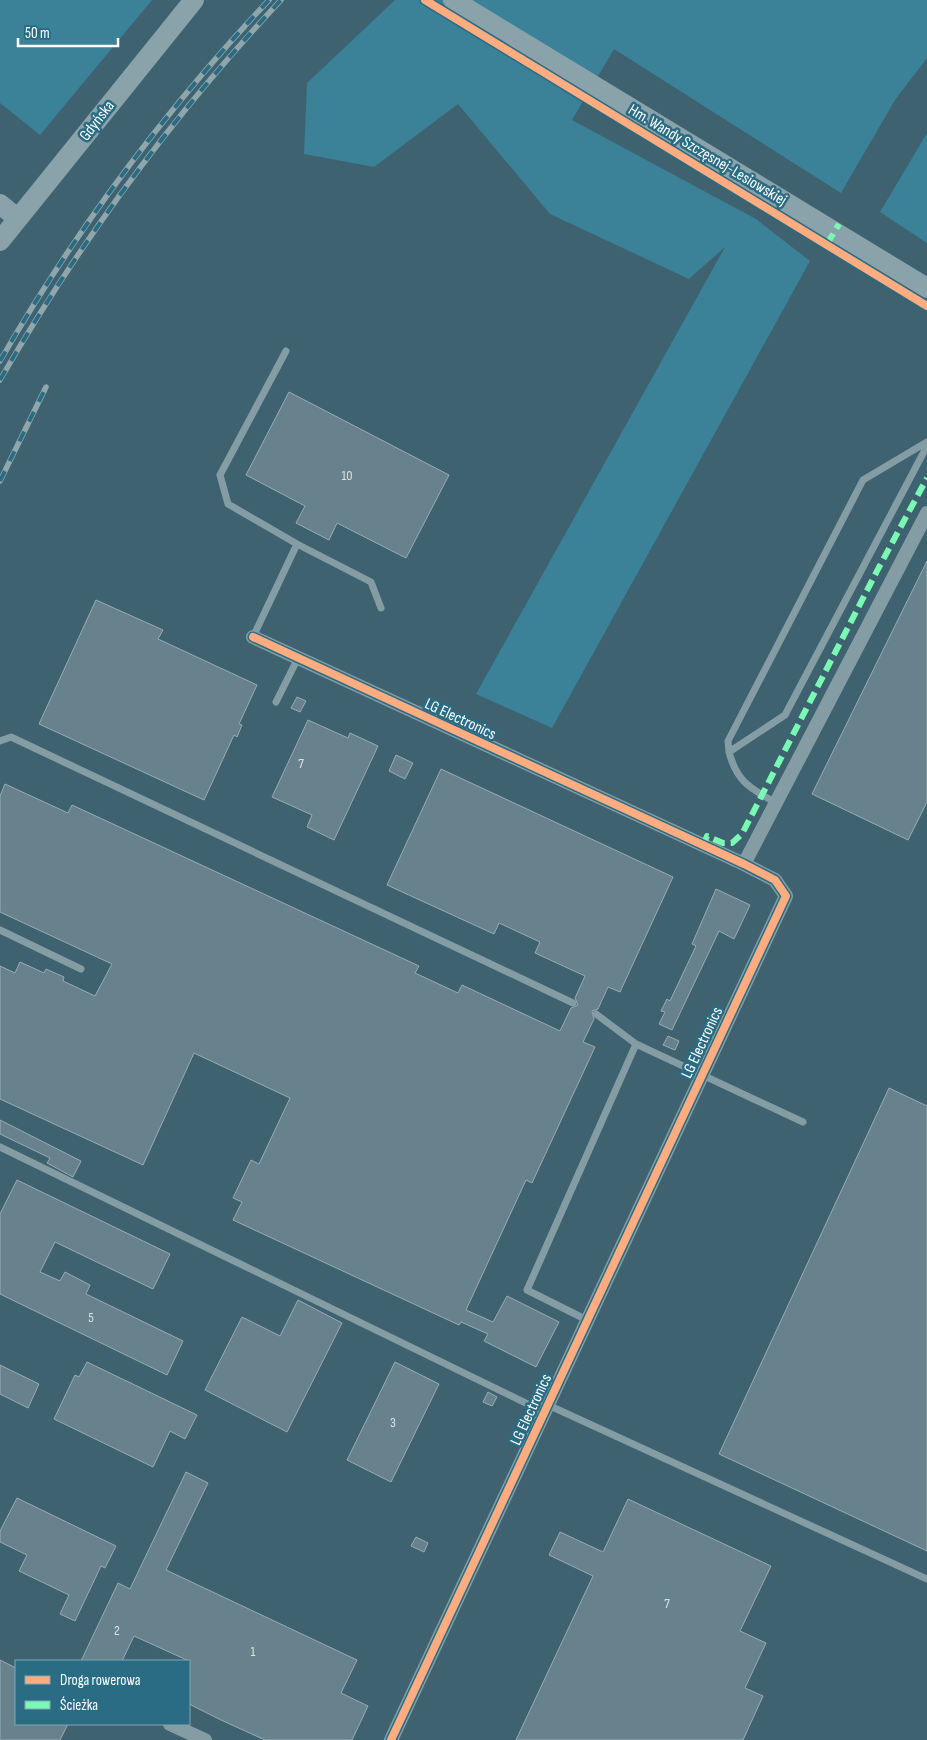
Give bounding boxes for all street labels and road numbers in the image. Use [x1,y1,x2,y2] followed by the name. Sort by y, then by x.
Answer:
[76,97,119,145] street label: Gdyńska
[625,100,790,210] street label: Hm. Wandy Szczęsnej-Lesiowskiej
[422,695,499,744] street label: LG Electronics
[678,1004,727,1081] street label: LG Electronics
[507,1371,556,1448] street label: LG Electronics

